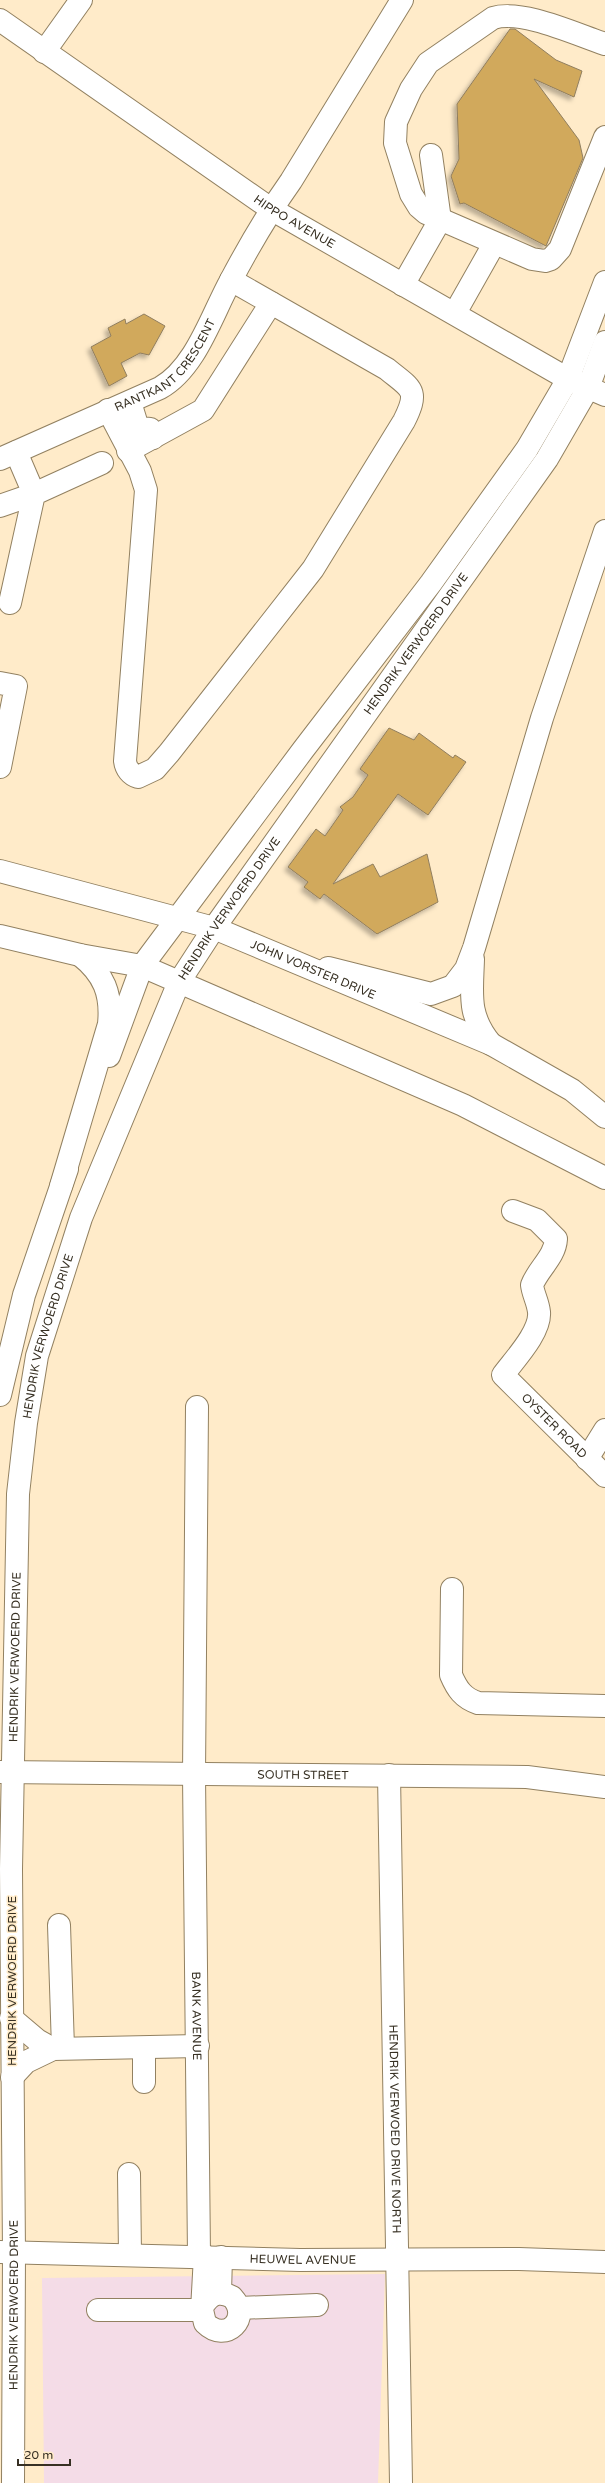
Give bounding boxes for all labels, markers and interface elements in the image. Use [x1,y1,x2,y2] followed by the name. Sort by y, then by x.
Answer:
[251,192,338,251] street label: HIPPO AVENUE
[112,316,218,414] street label: RANTKANT CRESCENT
[361,570,471,717] street label: HENDRIK VERWOERD DRIVE
[175,834,283,983] street label: HENDRIK VERWOERD DRIVE
[249,937,378,1002] street label: JOHN VORSTER DRIVE
[20,1252,76,1420] street label: HENDRIK VERWOERD DRIVE
[519,1390,590,1461] street label: OYSTER ROAD
[6,1571,24,1742] street label: HENDRIK VERWOERD DRIVE
[257,1767,349,1782] street label: SOUTH STREET
[5,1896,19,2066] street label: HENDRIK VERWOERD DRIVE
[189,1971,204,2061] street label: BANK AVENUE
[386,2024,404,2234] street label: HENDRIK VERWOED DRIVE NORTH
[6,2219,21,2390] street label: HENDRIK VERWOERD DRIVE
[249,2252,357,2267] street label: HEUWEL AVENUE
[18,2441,70,2467] scale bar
[24,2448,53,2462] text: 20 m

